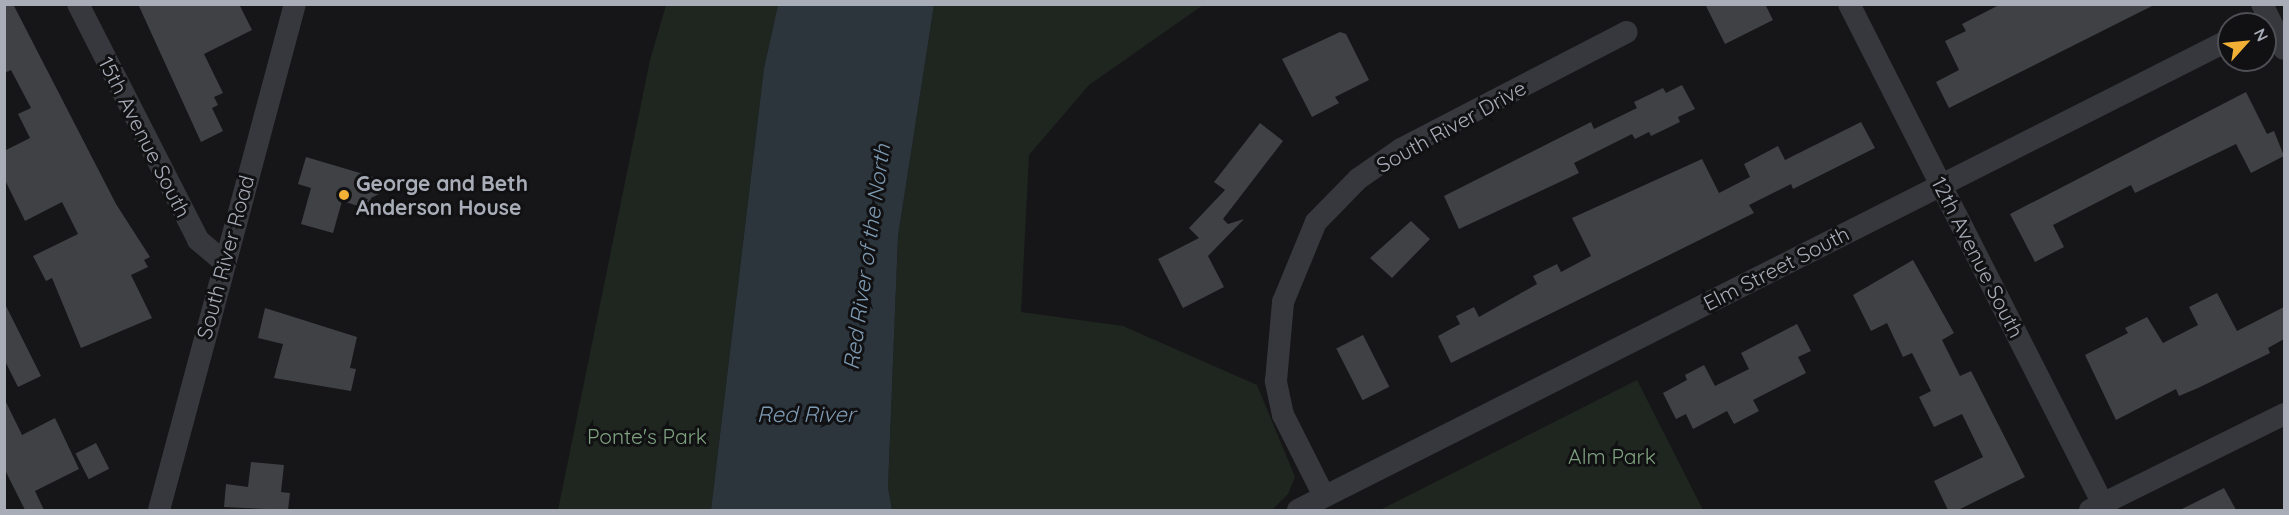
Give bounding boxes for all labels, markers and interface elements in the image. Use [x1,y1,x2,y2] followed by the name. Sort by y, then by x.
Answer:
[2217,12,2277,72] north arrow
[2250,25,2273,45] text: N
[94,52,196,222] street label: 15th Avenue South
[1372,74,1530,178] street label: South River Drive
[838,142,896,372] water label: Red River of the North
[356,170,528,220] place label: George and Beth Anderson House
[191,172,259,342] street label: South River Road
[1927,172,2029,342] street label: 12th Avenue South
[337,188,351,202] marker: George and Beth Anderson House
[1699,220,1853,316] street label: Elm Street South
[757,402,855,428] water label: Red River
[587,423,707,449] park label: Ponte's Park
[1568,443,1656,469] park label: Alm Park

